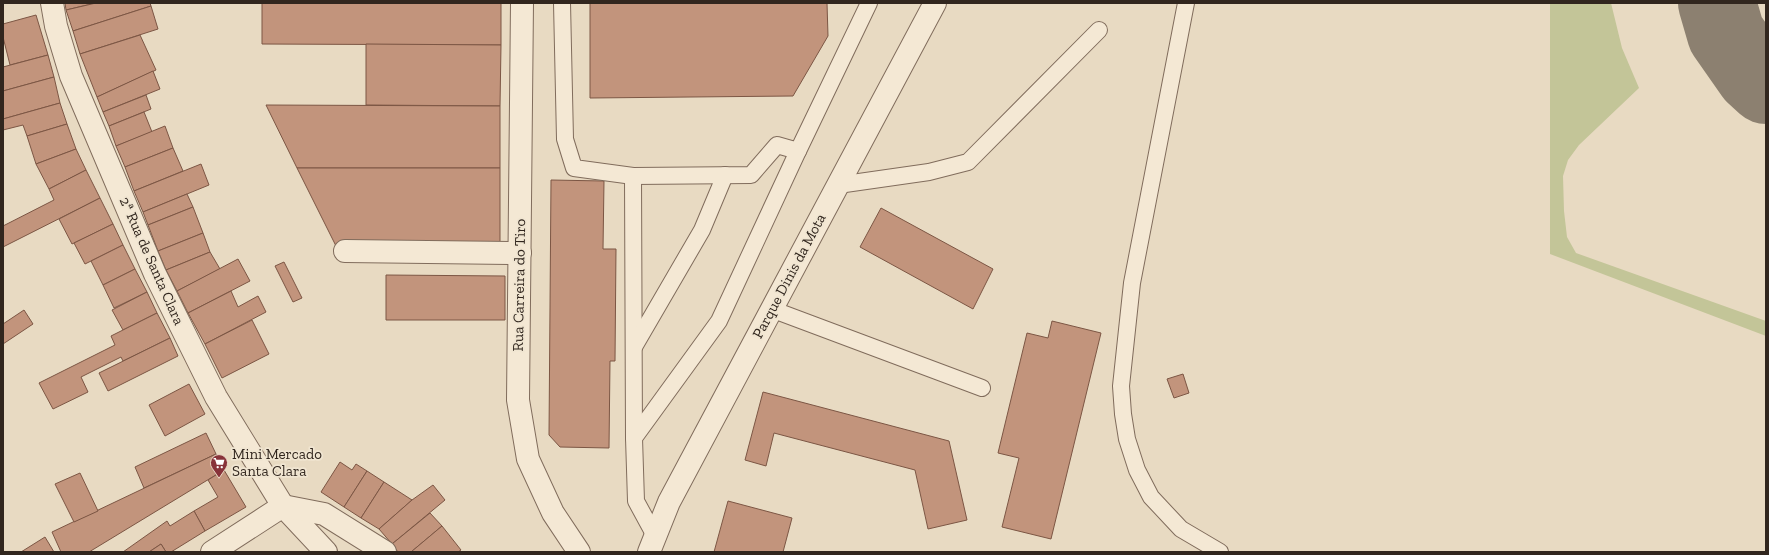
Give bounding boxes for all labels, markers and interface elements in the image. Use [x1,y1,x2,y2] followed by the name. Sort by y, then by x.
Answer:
[116,194,188,328] street label: 2ª Rua de Santa Clara
[748,211,830,341] street label: Parque Dinis da Mota
[509,218,529,351] street label: Rua Carreira do Tiro
[232,445,322,480] place label: Mini Mercado Santa Clara
[209,453,229,478] supermarket icon: Mini Mercado Santa Clara

